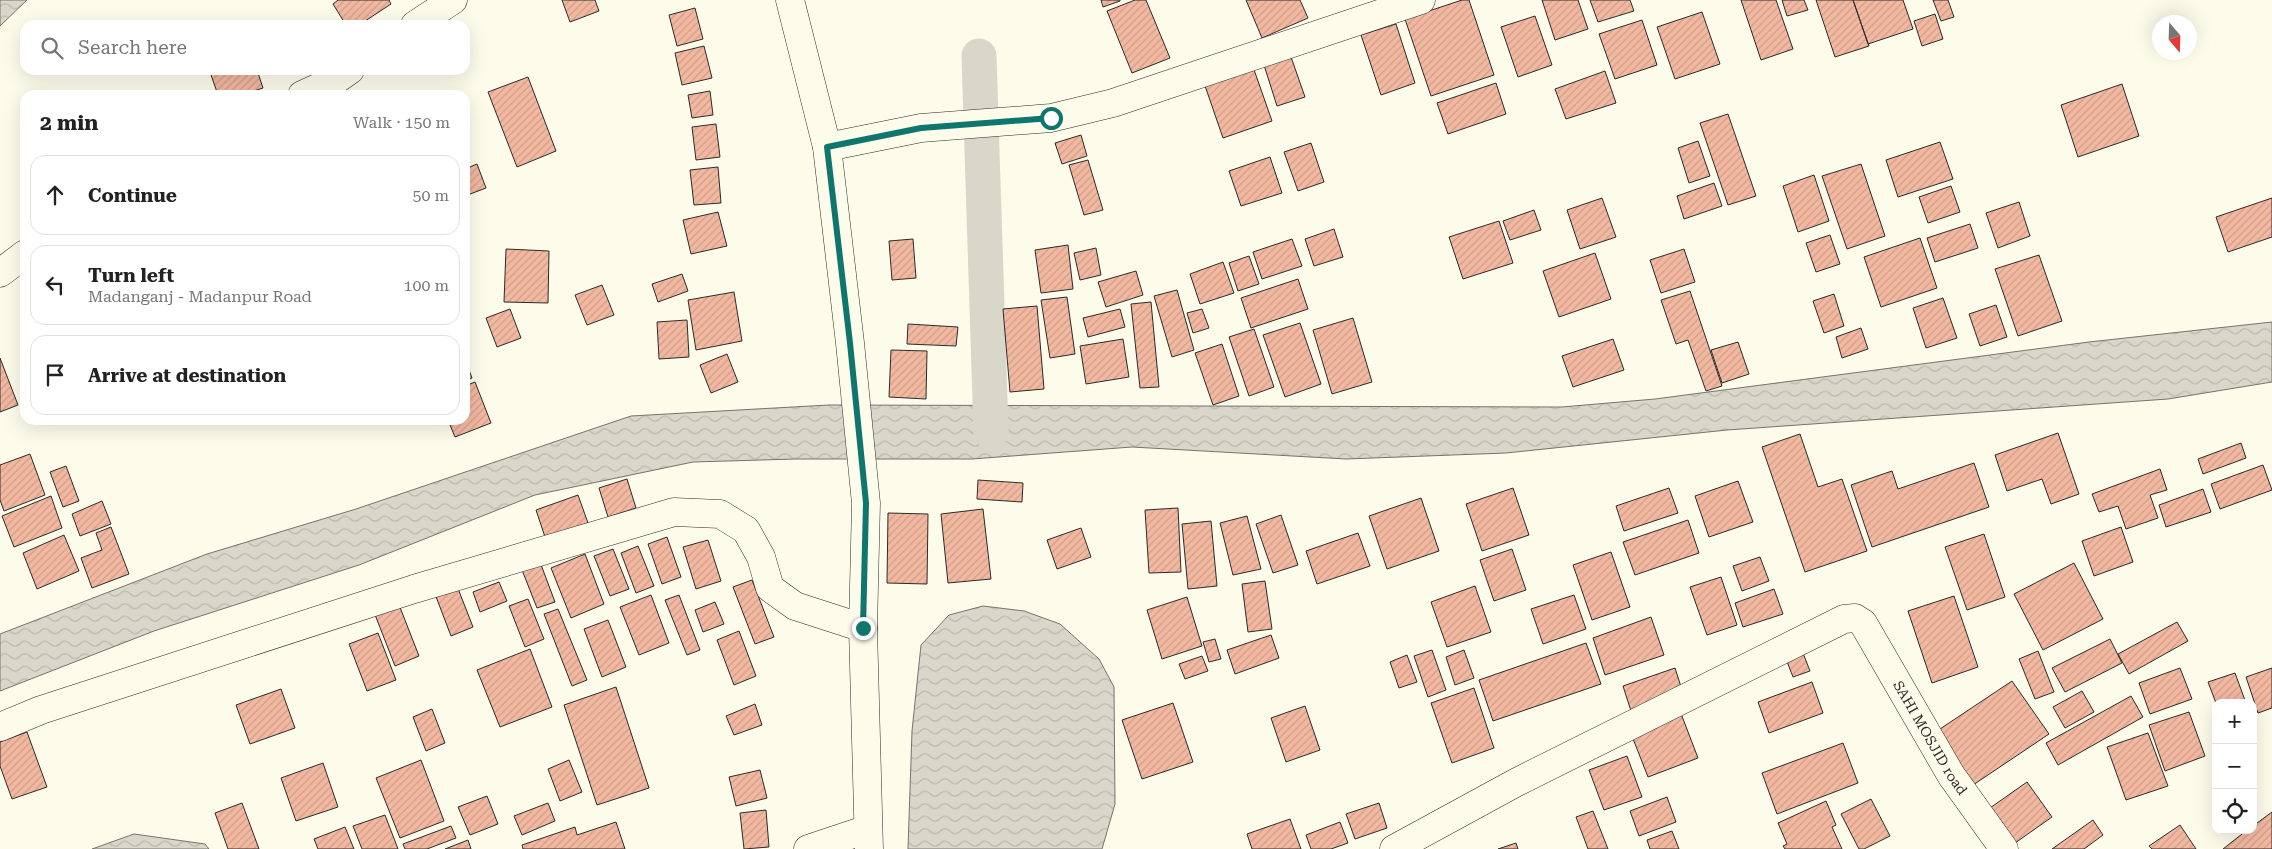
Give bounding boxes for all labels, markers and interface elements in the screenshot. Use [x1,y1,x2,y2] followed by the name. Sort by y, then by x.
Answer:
[2152,15,2197,60] north arrow
[20,20,470,75] search box
[38,34,66,62] icon: search
[78,36,187,59] text: Search here
[1040,107,1063,130] route start
[40,111,98,135] text: 2 min
[353,113,450,132] text: Walk · 150 m
[41,181,69,209] icon: ahead
[88,184,177,207] text: Continue
[412,186,449,205] text: 50 m
[88,264,174,287] text: Turn left
[41,271,69,299] icon: left
[403,276,449,295] text: 100 m
[88,287,312,306] text: Madanganj - Madanpur Road
[41,361,69,389] icon: arrive
[88,364,286,387] text: Arrive at destination
[852,617,875,640] route end
[1890,678,1971,798] street label: SAHI MOSJID road
[2212,699,2257,834] map controls
[2212,699,2257,744] button: +
[2212,744,2257,789] button: −
[2212,789,2257,834] button: locate

